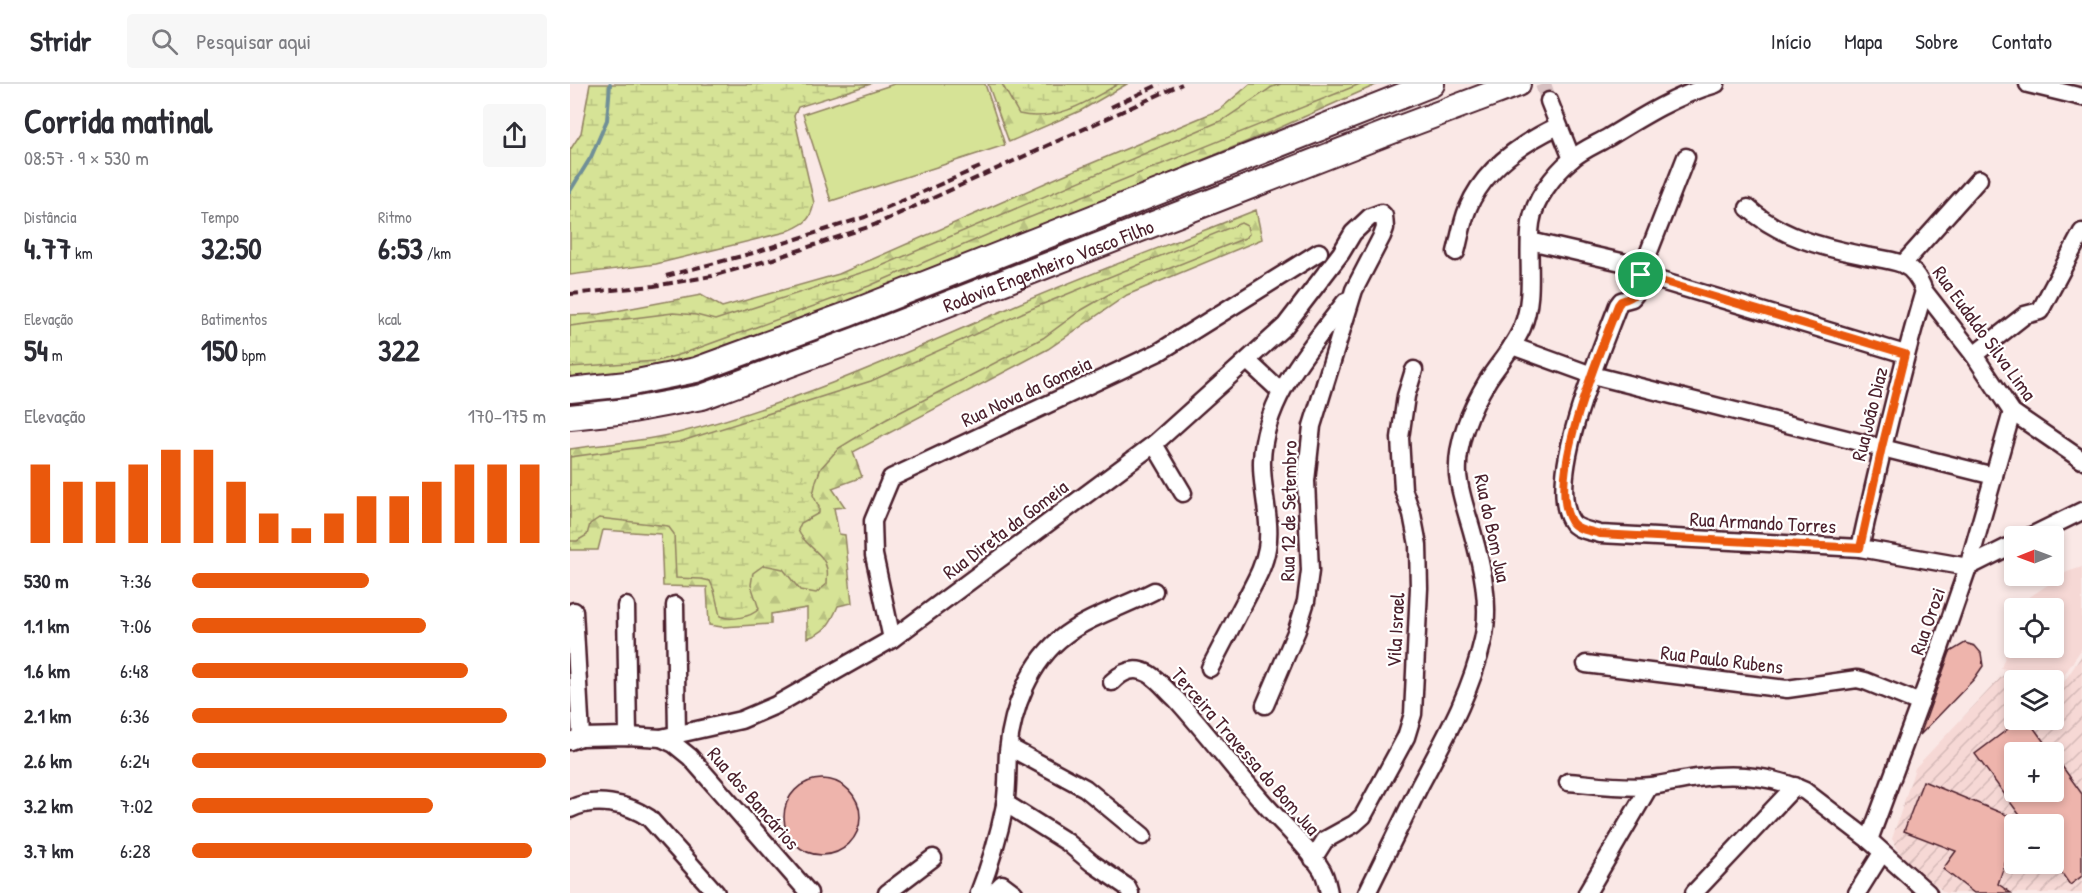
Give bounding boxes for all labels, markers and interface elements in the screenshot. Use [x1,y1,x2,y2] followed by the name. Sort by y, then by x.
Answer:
[127,14,547,68] search box
[30,22,91,60] text: Stridr
[148,25,181,58] icon: search
[196,26,311,56] text: Pesquisar aqui
[1771,27,1811,56] text: Início
[1844,27,1882,56] text: Mapa
[1915,27,1958,56] text: Sobre
[1991,27,2052,56] text: Contato
[24,99,212,143] text: Corrida matinal
[483,104,546,167] button: share
[24,144,149,171] text: 08:57 · 9 × 530 m
[24,206,76,228] text: Distância
[201,206,239,228] text: Tempo
[378,206,412,228] text: Ritmo
[939,212,1157,318] street label: Rodovia Engenheiro Vasco Filho
[24,228,71,268] text: 4.77
[201,228,262,268] text: 32:50
[378,228,423,268] text: 6:53
[71,242,93,264] text: km
[423,242,451,264] text: /km
[1615,249,1666,300] pin
[1624,258,1657,291] icon: arrive
[1927,260,2043,406] street label: Rua Eudaldo Silva Lima
[24,308,73,330] text: Elevação
[201,308,267,330] text: Batimentos
[378,308,401,330] text: kcal
[24,330,48,370] text: 54
[201,330,238,370] text: 150
[378,330,420,370] text: 322
[48,344,63,366] text: m
[238,344,266,366] text: bpm
[957,349,1095,433] street label: Rua Nova da Gomeia
[1844,364,1894,464] street label: Rua João Diaz
[24,402,86,429] text: Elevação
[468,402,546,429] text: 170–175 m
[1273,440,1303,582] street label: Rua 12 de Setembro
[1468,472,1518,585] street label: Rua do Bom Jua
[937,473,1073,585] street label: Rua Direta da Gomeia
[1689,505,1837,539] street label: Rua Armando Torres
[2004,526,2064,586] north arrow
[2004,526,2064,874] map controls
[24,567,69,594] text: 530 m
[120,567,151,594] text: 7:36
[1903,584,1951,658] street label: Rua Orozi
[1380,591,1410,668] street label: Vila Israel
[2004,598,2064,658] button: locate
[24,612,69,639] text: 1.1 km
[120,612,151,639] text: 7:06
[1659,638,1785,680] street label: Rua Paulo Rubens
[24,657,70,684] text: 1.6 km
[120,657,149,684] text: 6:48
[1166,661,1327,841] street label: Terceira Travessa do Bom Jua
[2004,670,2064,730] button: layers
[24,702,71,729] text: 2.1 km
[120,702,150,729] text: 6:36
[702,741,806,855] street label: Rua dos Bancários
[2004,742,2064,802] button: +
[24,747,72,774] text: 2.6 km
[120,747,149,774] text: 6:24
[24,792,73,819] text: 3.2 km
[120,792,153,819] text: 7:02
[2004,814,2064,874] button: −
[24,837,74,864] text: 3.7 km
[120,837,151,864] text: 6:28

